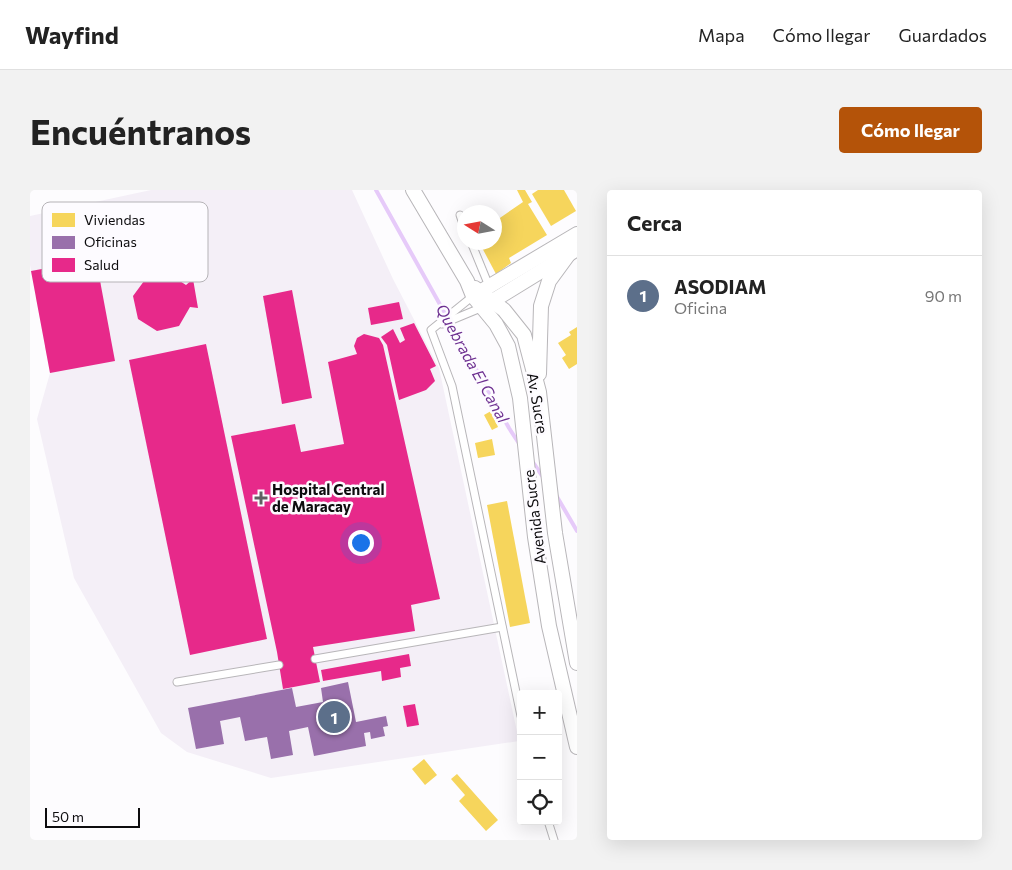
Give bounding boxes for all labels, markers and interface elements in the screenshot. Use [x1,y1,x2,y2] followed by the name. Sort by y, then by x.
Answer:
[25,20,119,49] text: Wayfind
[698,24,745,46] text: Mapa
[773,24,870,46] text: Cómo llegar
[898,24,987,46] text: Guardados
[839,107,982,153] button: Cómo llegar
[30,109,251,152] text: Encuéntranos
[42,202,208,282] legend
[457,205,502,250] north arrow
[627,210,682,235] text: Cerca
[84,211,145,228] text: Viviendas
[84,233,137,250] text: Oficinas
[84,256,119,273] text: Salud
[674,275,766,298] text: ASODIAM
[639,286,647,305] text: 1
[925,286,962,305] text: 90 m
[674,298,727,317] text: Oficina
[433,300,514,426] water label: Quebrada El Canal
[524,371,552,435] street label: Av. Sucre
[519,469,549,565] street label: Avenida Sucre
[272,480,385,515] place label: Hospital Central de Maracay
[254,491,268,505] marker: Hospital Central de Maracay
[348,530,374,556] your location
[517,690,562,825] map controls
[517,690,562,735] button: +
[318,698,350,736] pin: 1
[517,735,562,780] button: −
[517,780,562,825] button: locate
[45,805,140,828] scale bar
[52,808,84,825] text: 50 m

